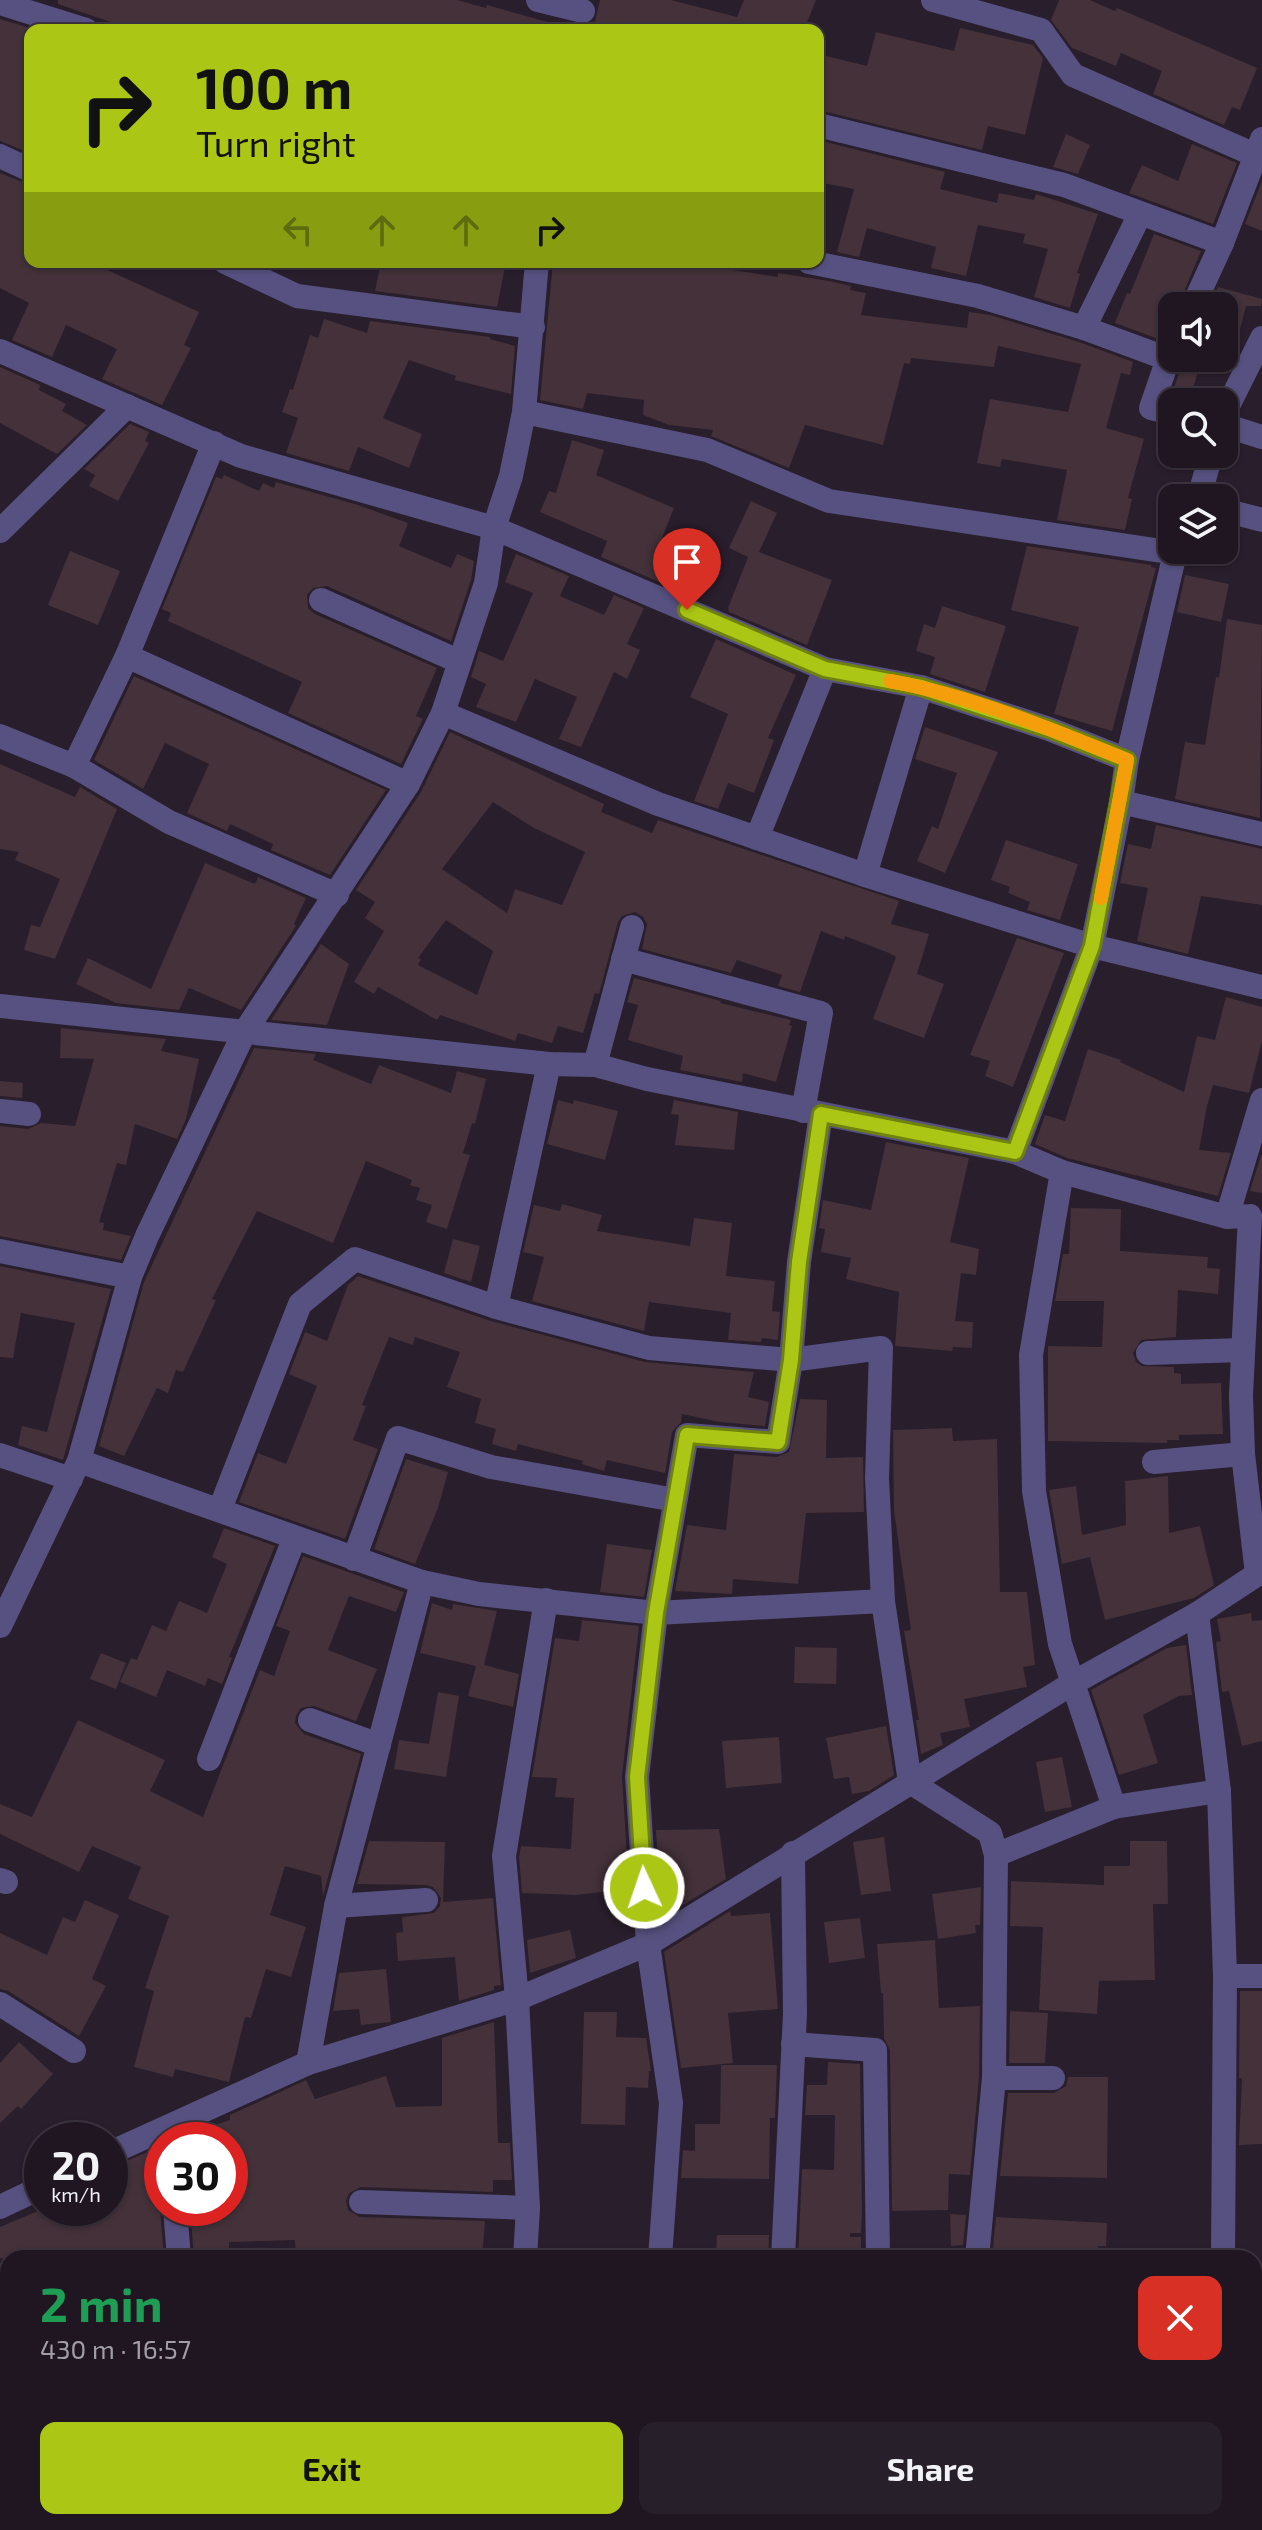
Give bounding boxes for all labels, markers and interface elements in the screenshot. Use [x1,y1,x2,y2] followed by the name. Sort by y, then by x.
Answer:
[196,53,352,120] text: 100 m
[64,56,168,160] icon: right
[196,121,356,164] text: Turn right
[276,208,320,252] icon: left
[360,208,404,252] icon: ahead
[444,208,488,252] icon: ahead
[528,208,572,252] icon: right
[1158,292,1238,564] map controls
[1158,292,1238,372] button: sound
[1158,388,1238,468] button: search
[1158,484,1238,564] button: layers
[653,528,721,610] pin
[665,540,709,584] icon: arrive
[602,1846,686,1930] position arrow
[144,2122,248,2226] speed limit sign: 30
[52,2140,100,2188] text: 20
[51,2182,101,2206] text: km/h
[40,2274,163,2332] text: 2 min
[1138,2276,1222,2360] button: close
[40,2333,191,2364] text: 430 m · 16:57
[40,2422,623,2514] button: Exit
[639,2422,1222,2514] button: Share

